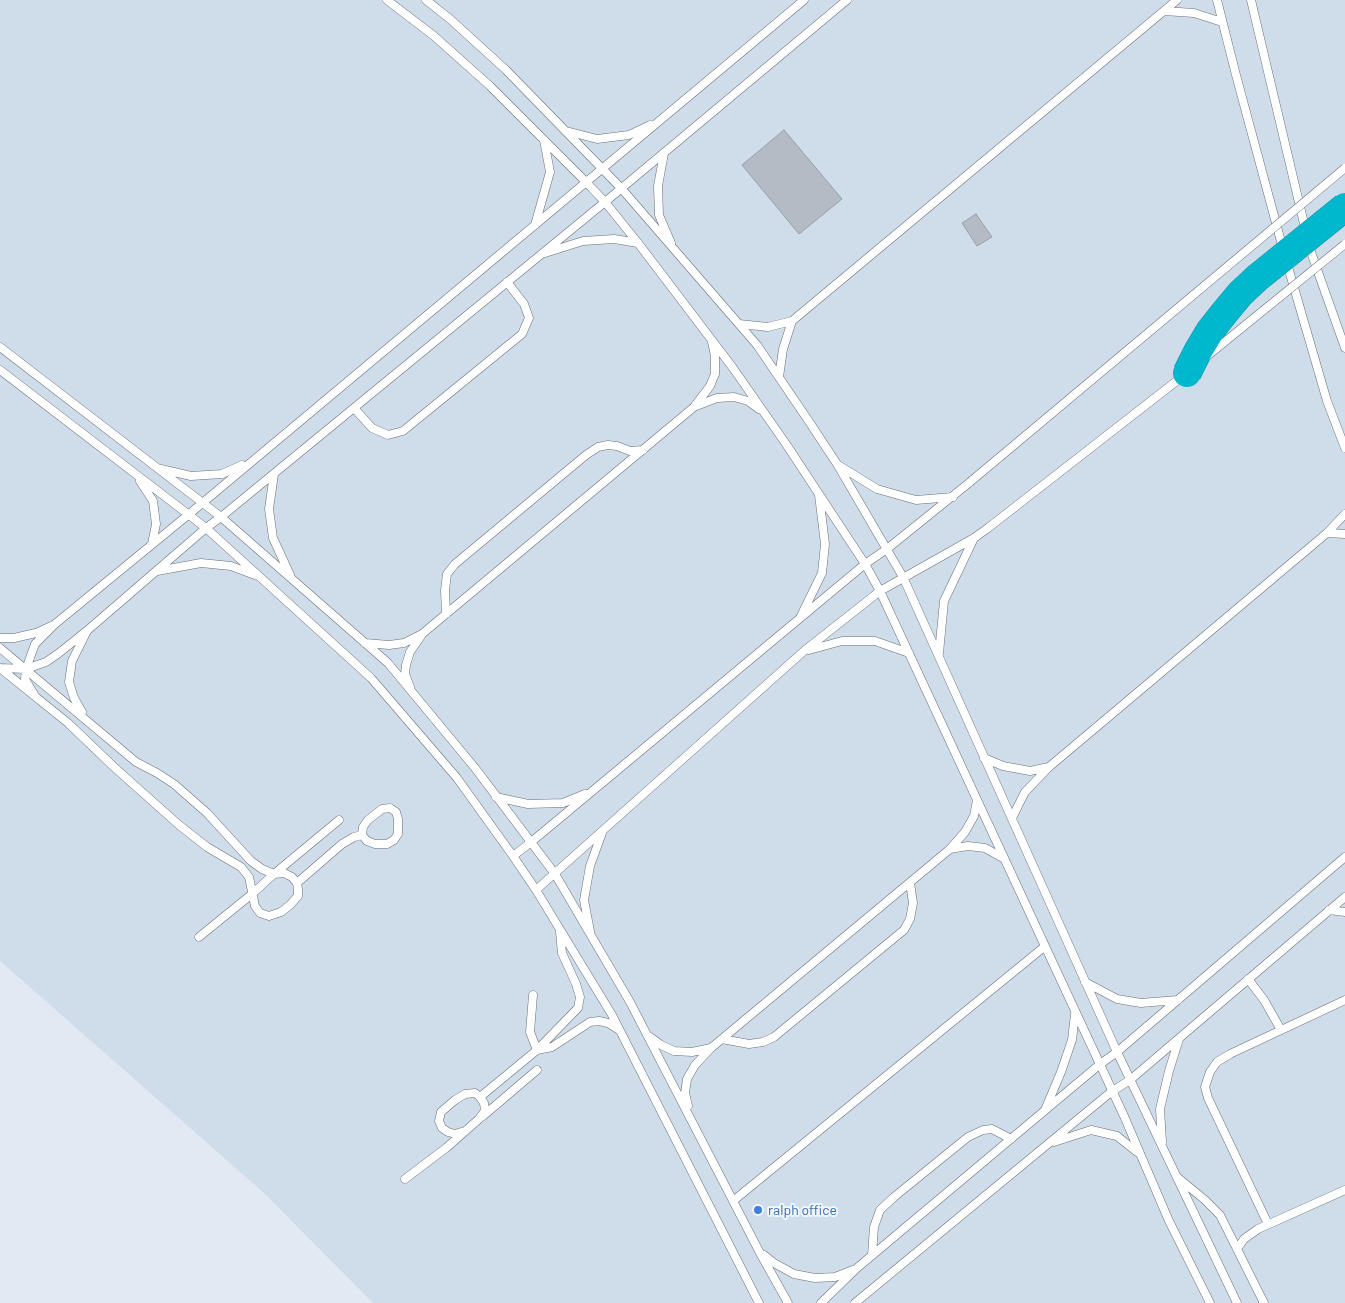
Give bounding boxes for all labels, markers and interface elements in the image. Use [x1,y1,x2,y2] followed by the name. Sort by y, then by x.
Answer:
[768,1202,837,1218] place label: ralph office
[752,1204,764,1216] marker: ralph office

